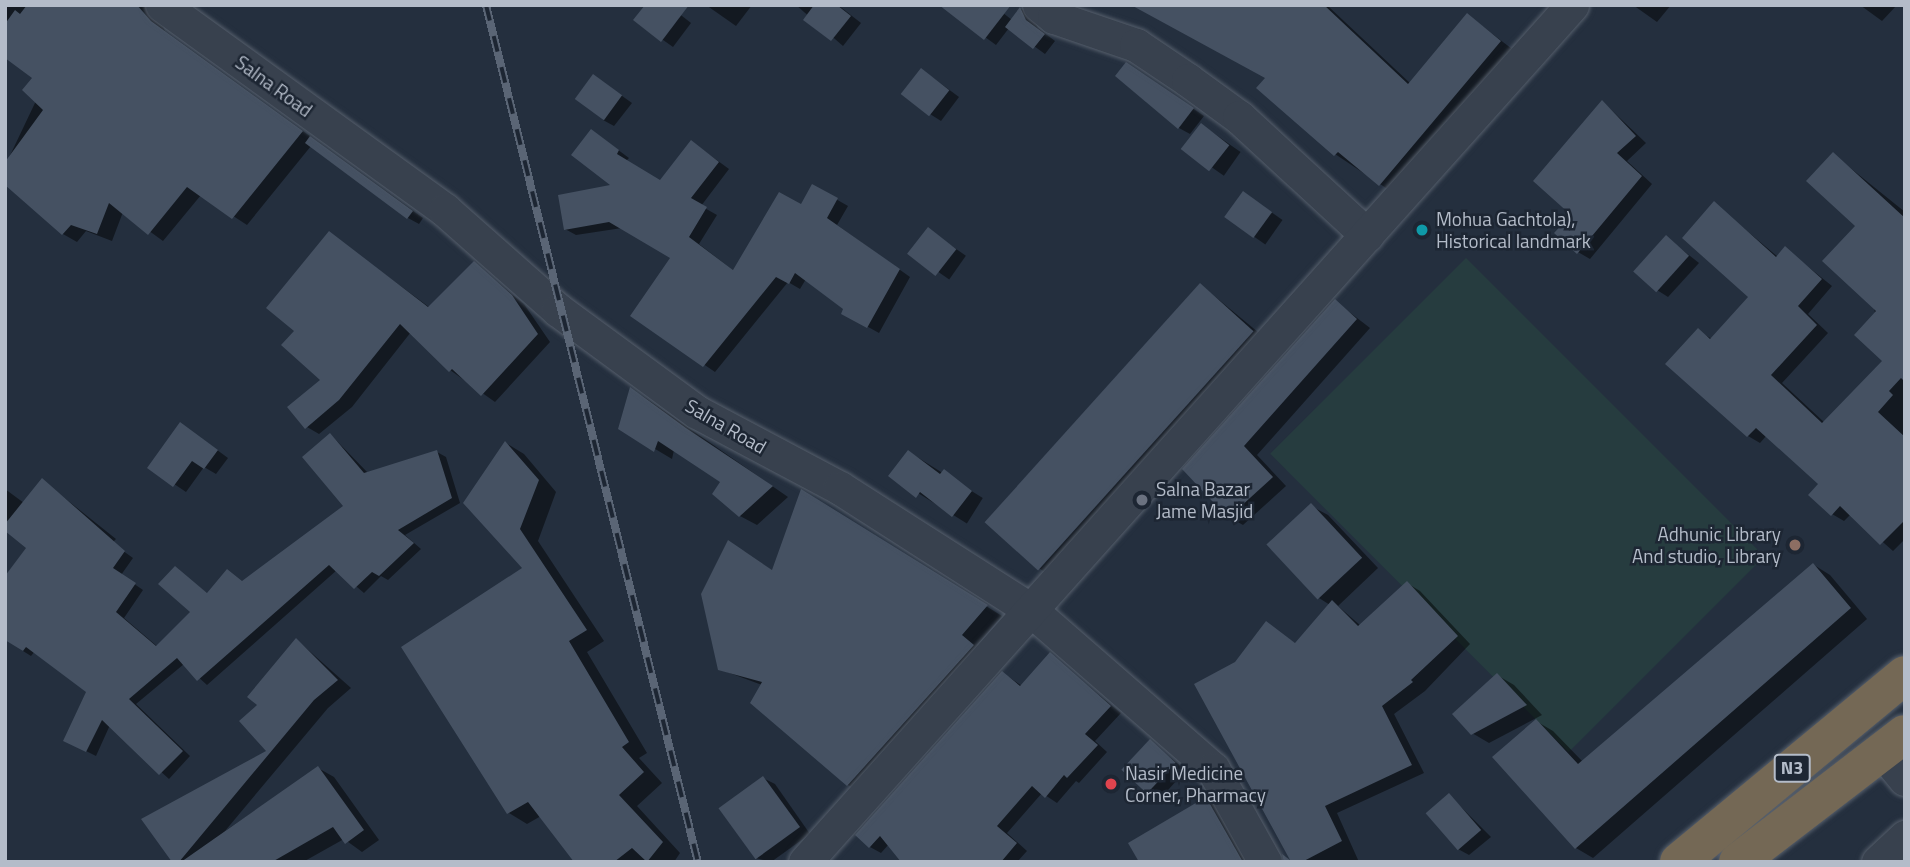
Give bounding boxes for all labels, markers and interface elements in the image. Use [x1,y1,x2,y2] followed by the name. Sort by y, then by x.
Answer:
[231,51,317,121] street label: Salna Road
[1436,208,1591,252] place label: Mohua Gachtola), Historical landmark
[1414,222,1430,238] marker: Mohua Gachtola), Historical landmark
[682,394,770,458] street label: Salna Road
[1156,478,1253,522] place label: Salna Bazar Jame Masjid
[1134,492,1150,508] marker: Salna Bazar Jame Masjid
[1632,523,1781,567] place label: Adhunic Library And studio, Library
[1787,537,1803,553] marker: Adhunic Library And studio, Library
[1773,754,1811,782] road number: N3
[1125,762,1266,806] place label: Nasir Medicine Corner, Pharmacy
[1103,776,1119,792] marker: Nasir Medicine Corner, Pharmacy

